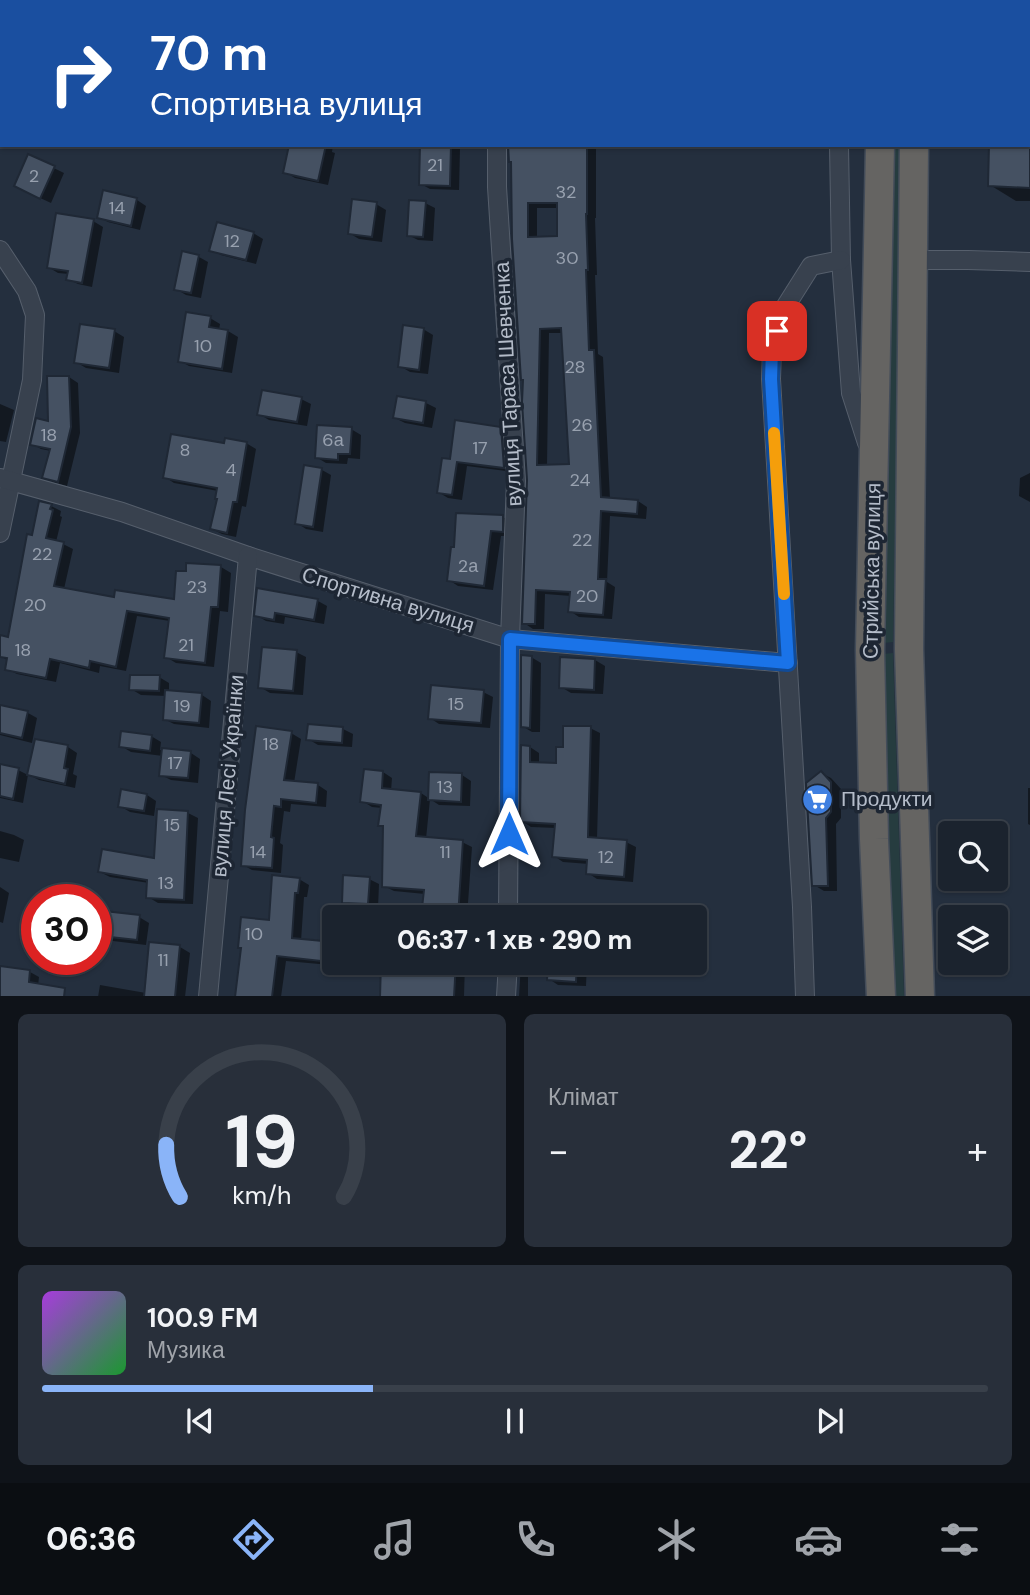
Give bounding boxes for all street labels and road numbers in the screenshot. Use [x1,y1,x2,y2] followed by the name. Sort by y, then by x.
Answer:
[488,261,528,507] street label: вулиця Тараса Шевченка
[856,483,888,659] street label: Стрийська вулиця
[298,560,478,640] street label: Спортивна вулиця
[205,674,251,878] street label: вулиця Лесі Українки

